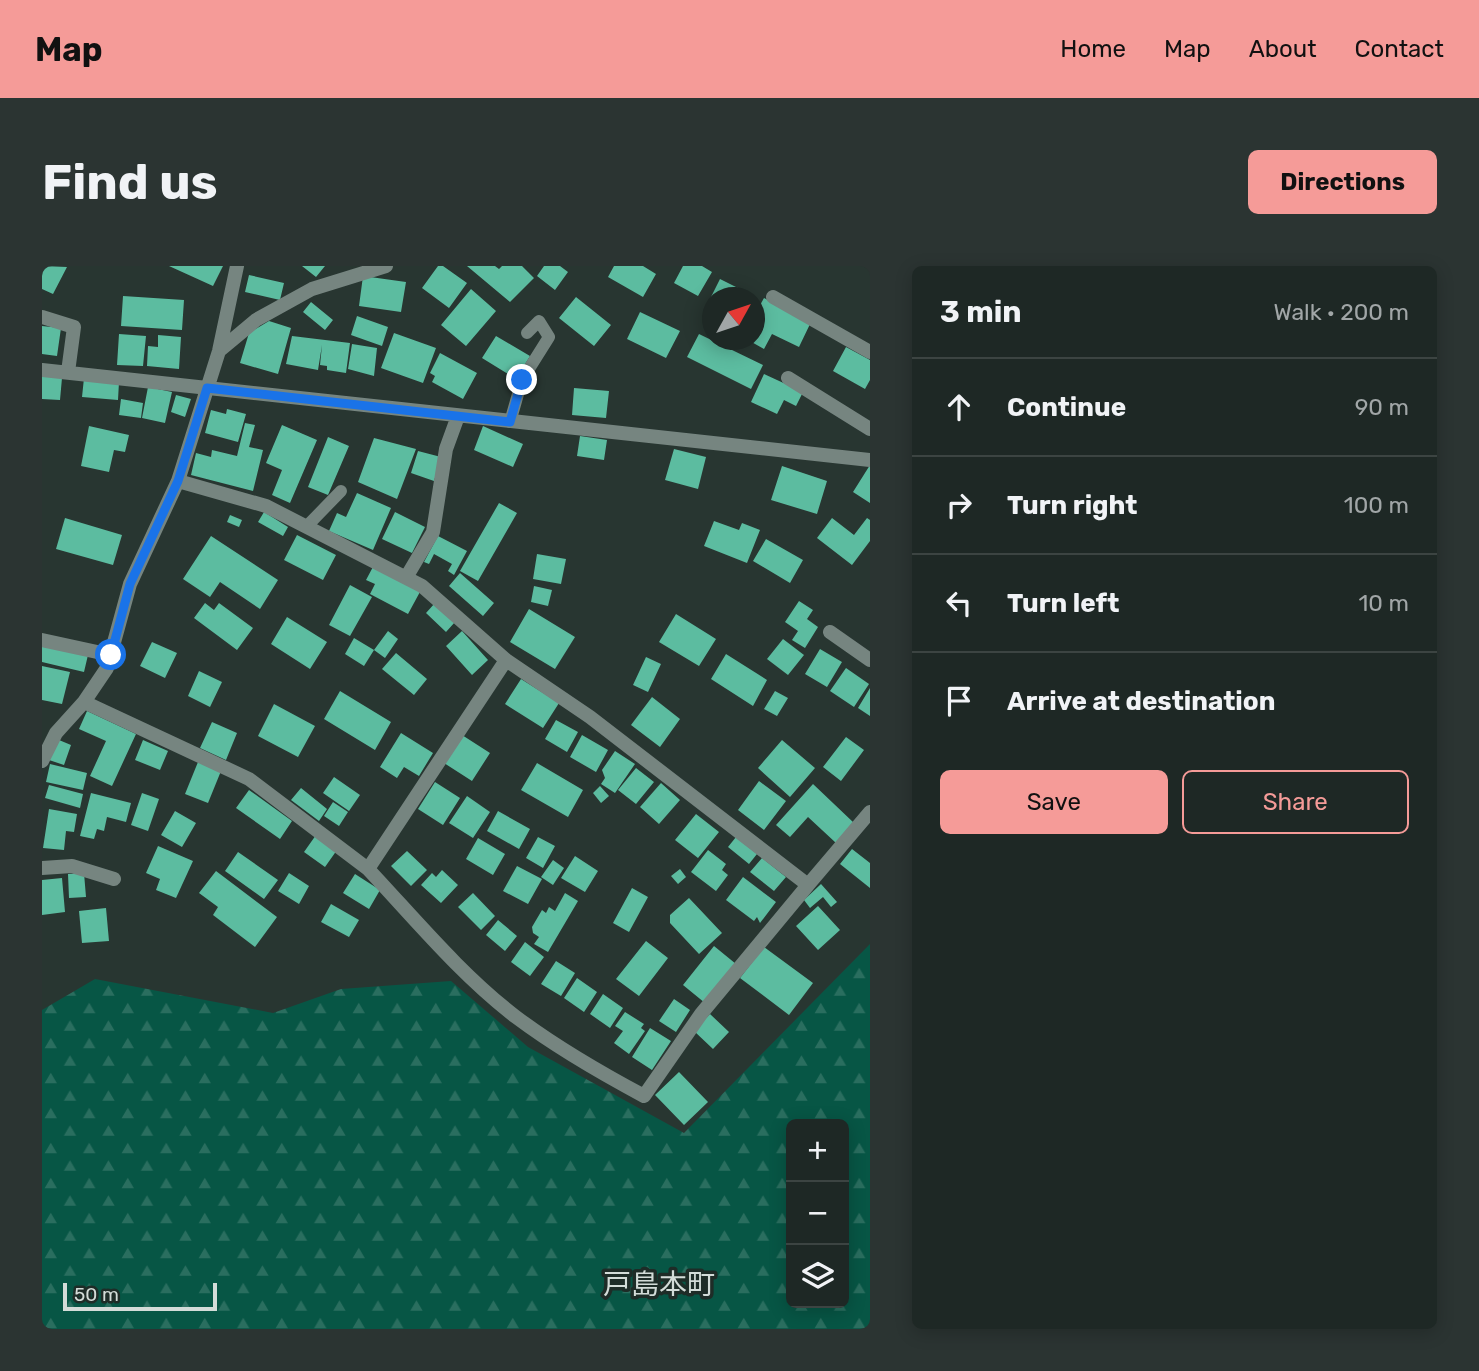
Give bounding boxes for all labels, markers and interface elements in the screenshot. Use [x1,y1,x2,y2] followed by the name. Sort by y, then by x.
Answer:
[35,30,103,69] text: Map
[1060,35,1126,63] text: Home
[1164,35,1211,63] text: Map
[1249,35,1317,63] text: About
[1355,35,1444,63] text: Contact
[1248,150,1437,214] button: Directions
[42,153,218,211] text: Find us
[702,287,765,350] north arrow
[940,294,1022,330] text: 3 min
[1274,298,1409,326] text: Walk · 200 m
[506,364,537,395] route end
[940,388,978,426] icon: ahead
[1007,392,1126,423] text: Continue
[1355,393,1409,421] text: 90 m
[940,486,978,524] icon: right
[1007,490,1137,521] text: Turn right
[1344,491,1409,519] text: 100 m
[940,584,978,622] icon: left
[1007,588,1119,619] text: Turn left
[1358,589,1409,617] text: 10 m
[95,639,126,670] route start
[940,682,978,720] icon: arrive
[1007,686,1275,717] text: Arrive at destination
[940,770,1168,834] button: Save
[1182,770,1409,834] button: Share
[786,1119,849,1308] map controls
[786,1119,849,1182] button: +
[786,1182,849,1245] button: −
[786,1245,849,1308] button: layers
[603,1268,715,1301] district label: 戸島本町
[63,1280,217,1312] scale bar
[74,1283,119,1306] text: 50 m

